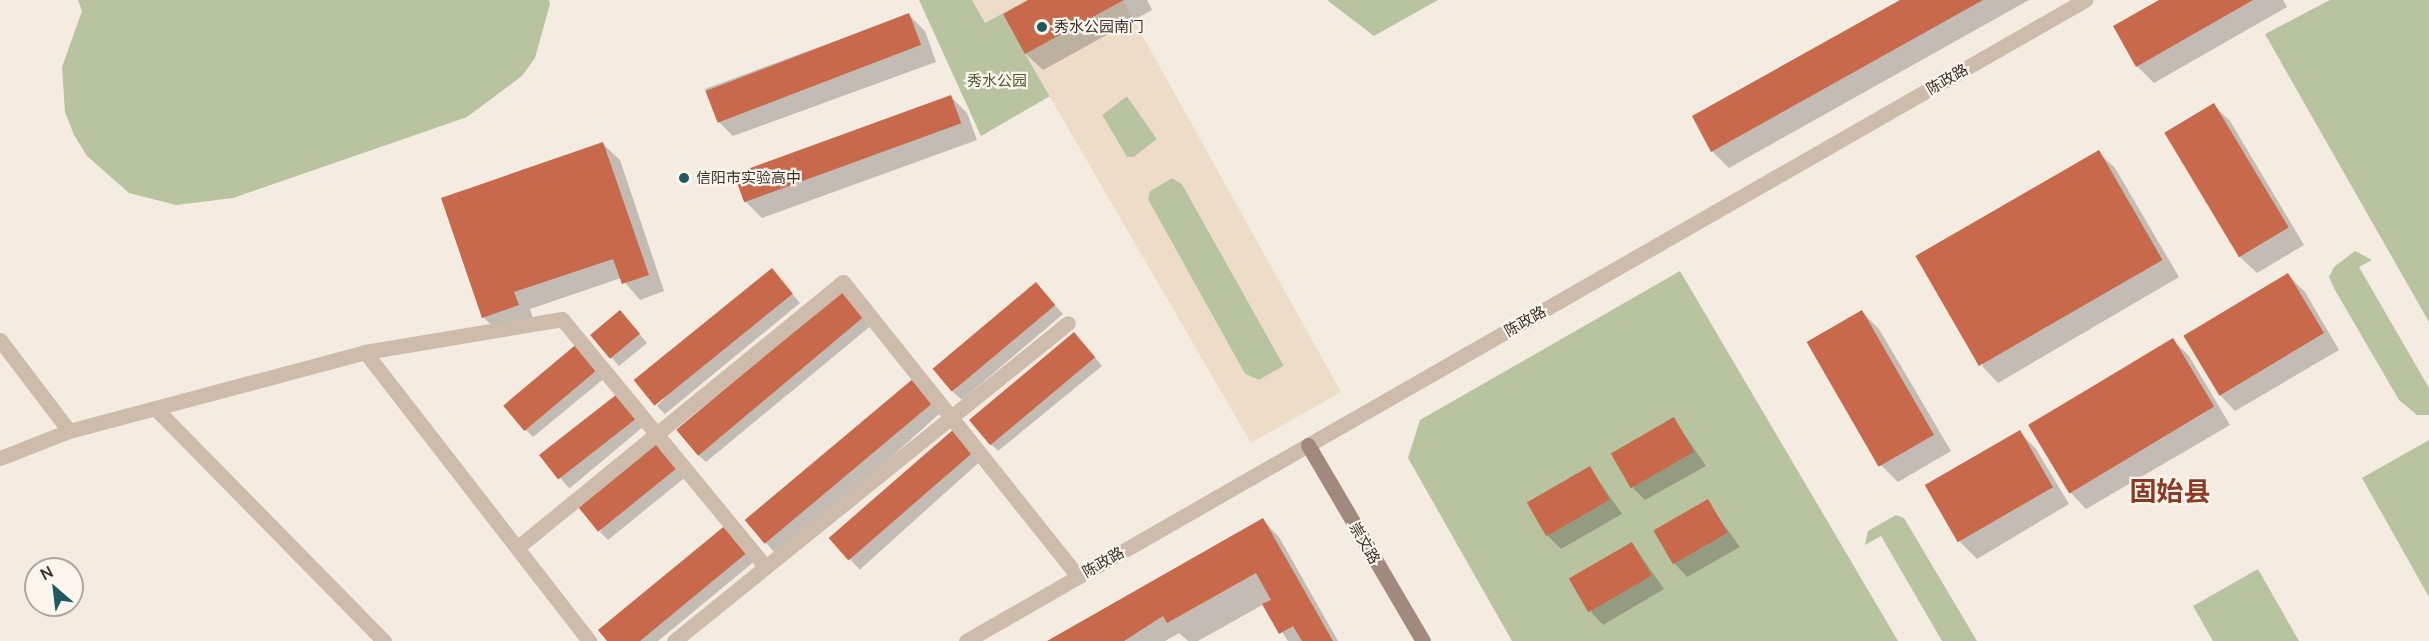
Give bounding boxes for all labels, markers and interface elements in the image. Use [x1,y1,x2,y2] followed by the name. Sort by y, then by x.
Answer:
[1054,18,1144,36] place label: 秀水公园南门
[1035,20,1049,34] marker: 秀水公园南门
[1923,60,1971,98] street label: 陈政路
[967,72,1027,90] park label: 秀水公园
[696,169,801,187] place label: 信阳市实验高中
[677,171,691,185] marker: 信阳市实验高中
[1501,302,1549,340] street label: 陈政路
[2130,475,2210,507] district label: 固始县
[1346,519,1384,567] street label: 崇文路
[1079,543,1127,581] street label: 陈政路
[24,557,84,617] north arrow
[36,560,57,585] text: N

